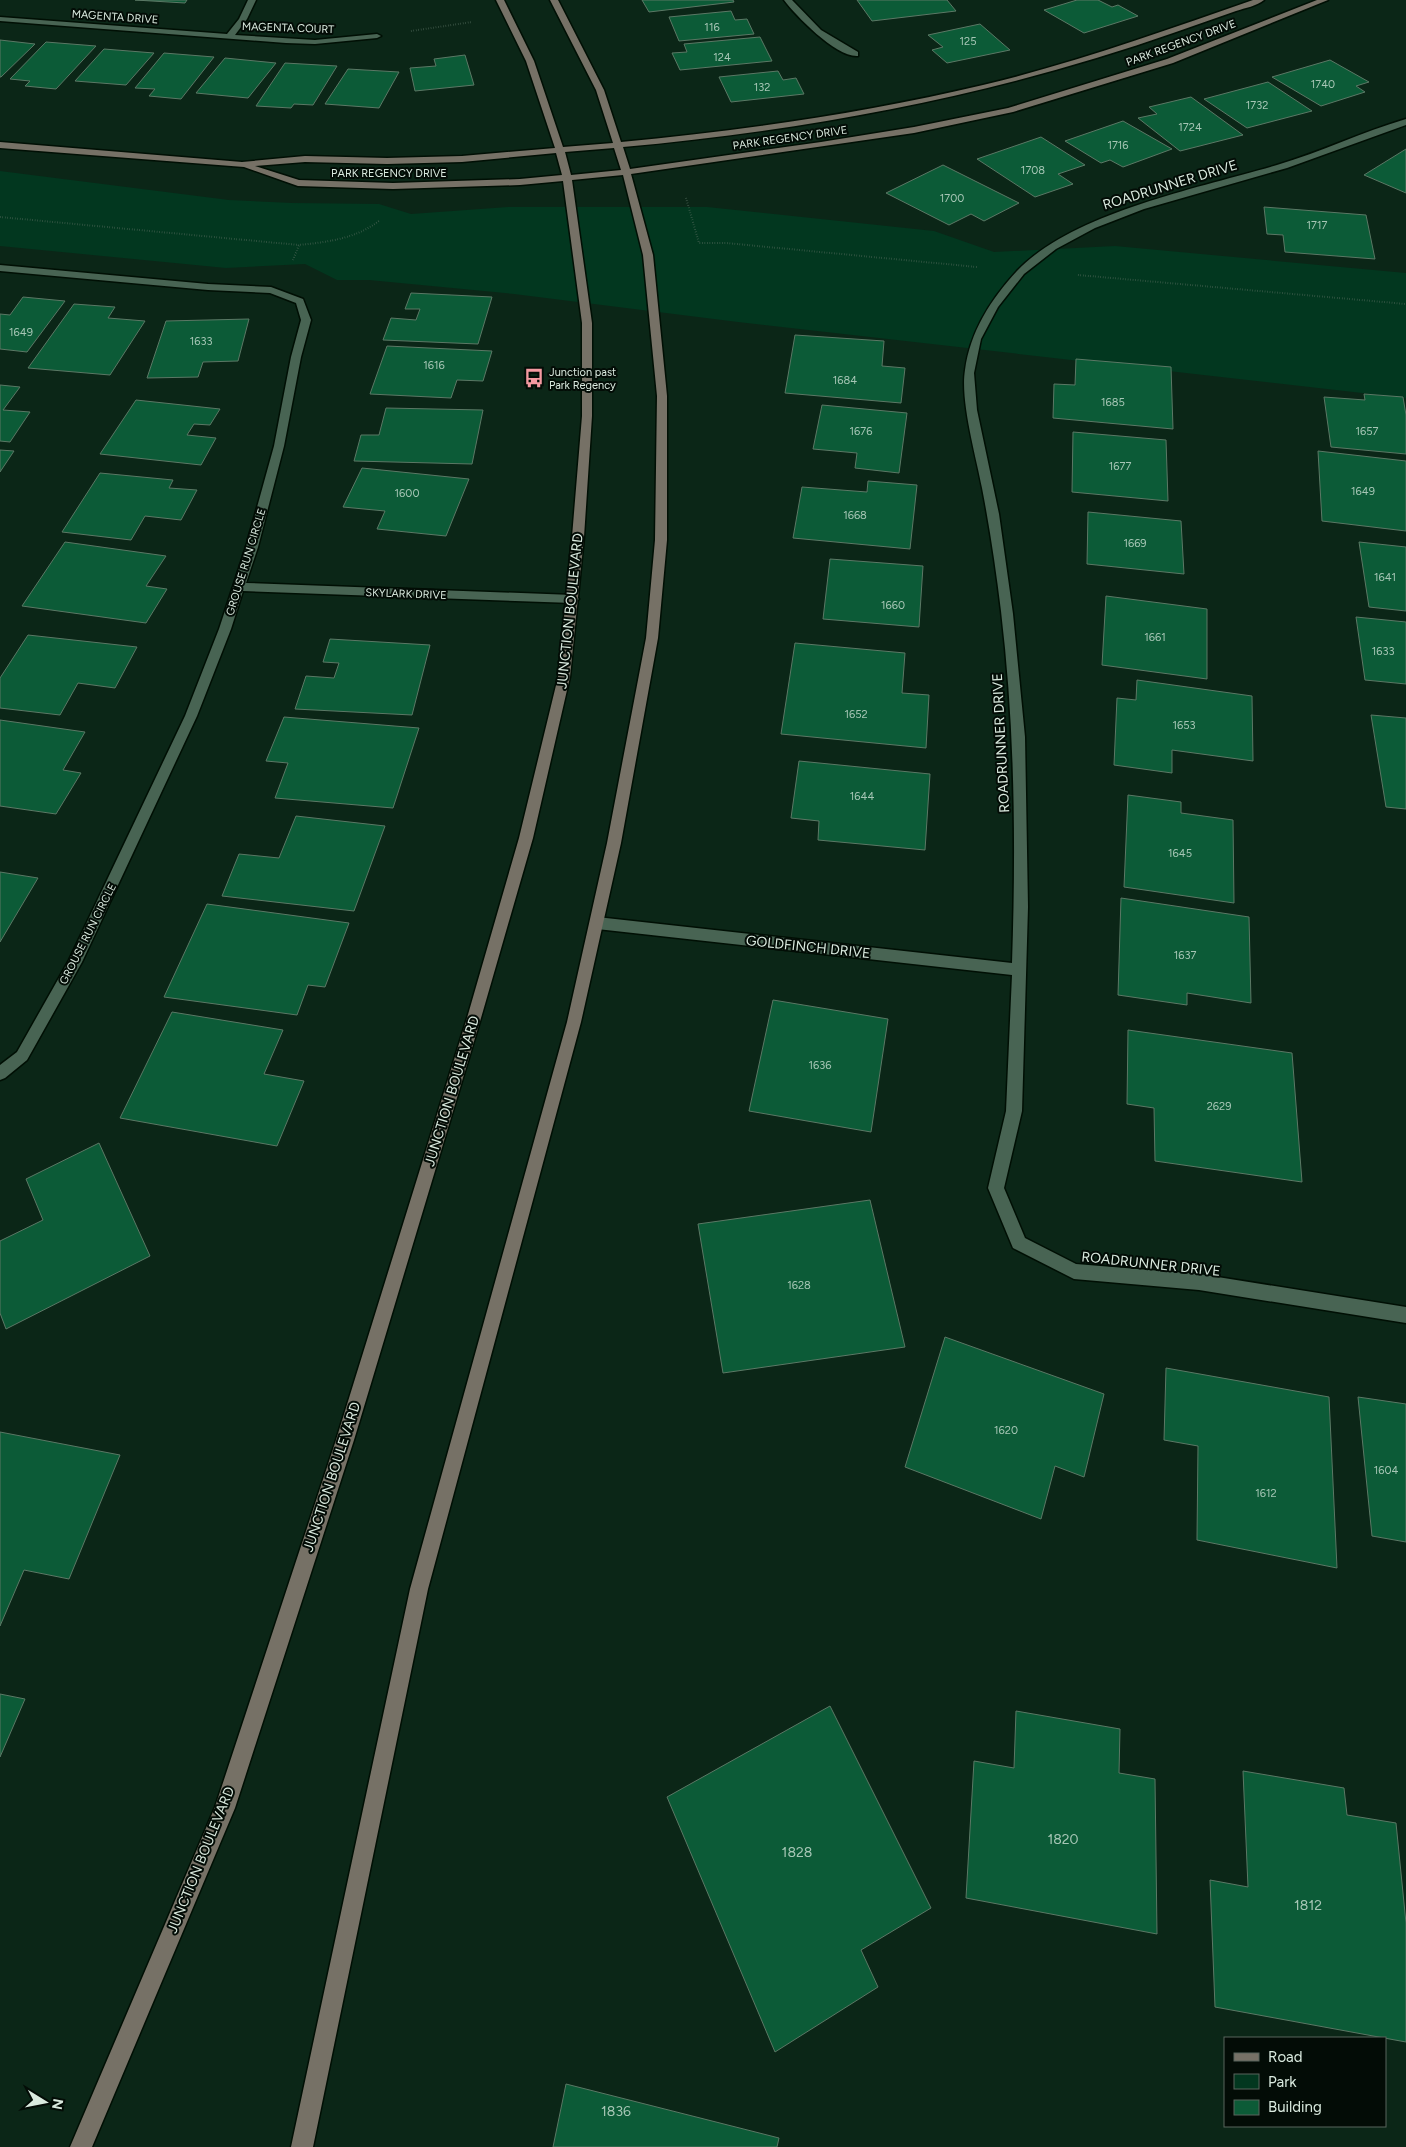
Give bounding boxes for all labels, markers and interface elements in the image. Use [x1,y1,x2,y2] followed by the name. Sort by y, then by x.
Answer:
[71,7,159,27] street label: MAGENTA DRIVE
[1124,17,1238,69] street label: PARK REGENCY DRIVE
[242,20,334,36] street label: MAGENTA COURT
[704,21,720,34] house number: 116
[959,35,977,48] house number: 125
[713,51,731,64] house number: 124
[1311,78,1335,91] house number: 1740
[754,81,770,94] house number: 132
[1246,99,1268,112] house number: 1732
[1178,121,1202,134] house number: 1724
[732,124,848,152] street label: PARK REGENCY DRIVE
[1107,139,1129,152] house number: 1716
[1101,156,1239,214] street label: ROADRUNNER DRIVE
[1021,164,1045,177] house number: 1708
[331,167,447,180] street label: PARK REGENCY DRIVE
[940,192,964,205] house number: 1700
[1307,219,1328,232] house number: 1717
[9,326,33,339] house number: 1649
[190,335,212,348] house number: 1633
[423,359,445,372] house number: 1616
[549,366,616,392] place label: Junction past Park Regency
[523,367,545,389] bus stop icon: Junction past Park Regency
[833,374,857,387] house number: 1684
[1101,396,1125,409] house number: 1685
[850,425,872,438] house number: 1676
[1355,425,1379,438] house number: 1657
[1109,460,1131,473] house number: 1677
[1351,485,1375,498] house number: 1649
[395,487,419,500] house number: 1600
[223,507,269,617] street label: GROUSE RUN CIRCLE
[843,509,867,522] house number: 1668
[553,532,587,690] street label: JUNCTION BOULEVARD
[1123,537,1147,550] house number: 1669
[1374,571,1396,584] house number: 1641
[365,586,447,602] street label: SKYLARK DRIVE
[881,599,905,612] house number: 1660
[1144,631,1166,644] house number: 1661
[1372,645,1394,658] house number: 1633
[989,673,1013,813] street label: ROADRUNNER DRIVE
[844,708,868,721] house number: 1652
[1172,719,1196,732] house number: 1653
[850,790,874,803] house number: 1644
[1168,847,1192,860] house number: 1645
[57,881,119,987] street label: GROUSE RUN CIRCLE
[745,932,871,962] street label: GOLDFINCH DRIVE
[1174,949,1196,962] house number: 1637
[421,1014,483,1168] street label: JUNCTION BOULEVARD
[809,1059,831,1072] house number: 1636
[1207,1100,1231,1113] house number: 2629
[1081,1248,1221,1280] street label: ROADRUNNER DRIVE
[787,1279,811,1292] house number: 1628
[300,1400,364,1554] street label: JUNCTION BOULEVARD
[994,1424,1018,1437] house number: 1620
[1374,1464,1398,1477] house number: 1604
[1255,1487,1277,1500] house number: 1612
[164,1784,238,1936] street label: JUNCTION BOULEVARD
[1047,1831,1079,1848] house number: 1820
[782,1844,812,1861] house number: 1828
[1294,1897,1322,1914] house number: 1812
[1224,2037,1386,2127] legend
[1268,2048,1303,2066] text: Road
[1268,2073,1297,2091] text: Park
[20,2077,70,2127] north arrow
[48,2097,67,2111] text: N
[1268,2098,1322,2116] text: Building
[601,2103,631,2120] house number: 1836

